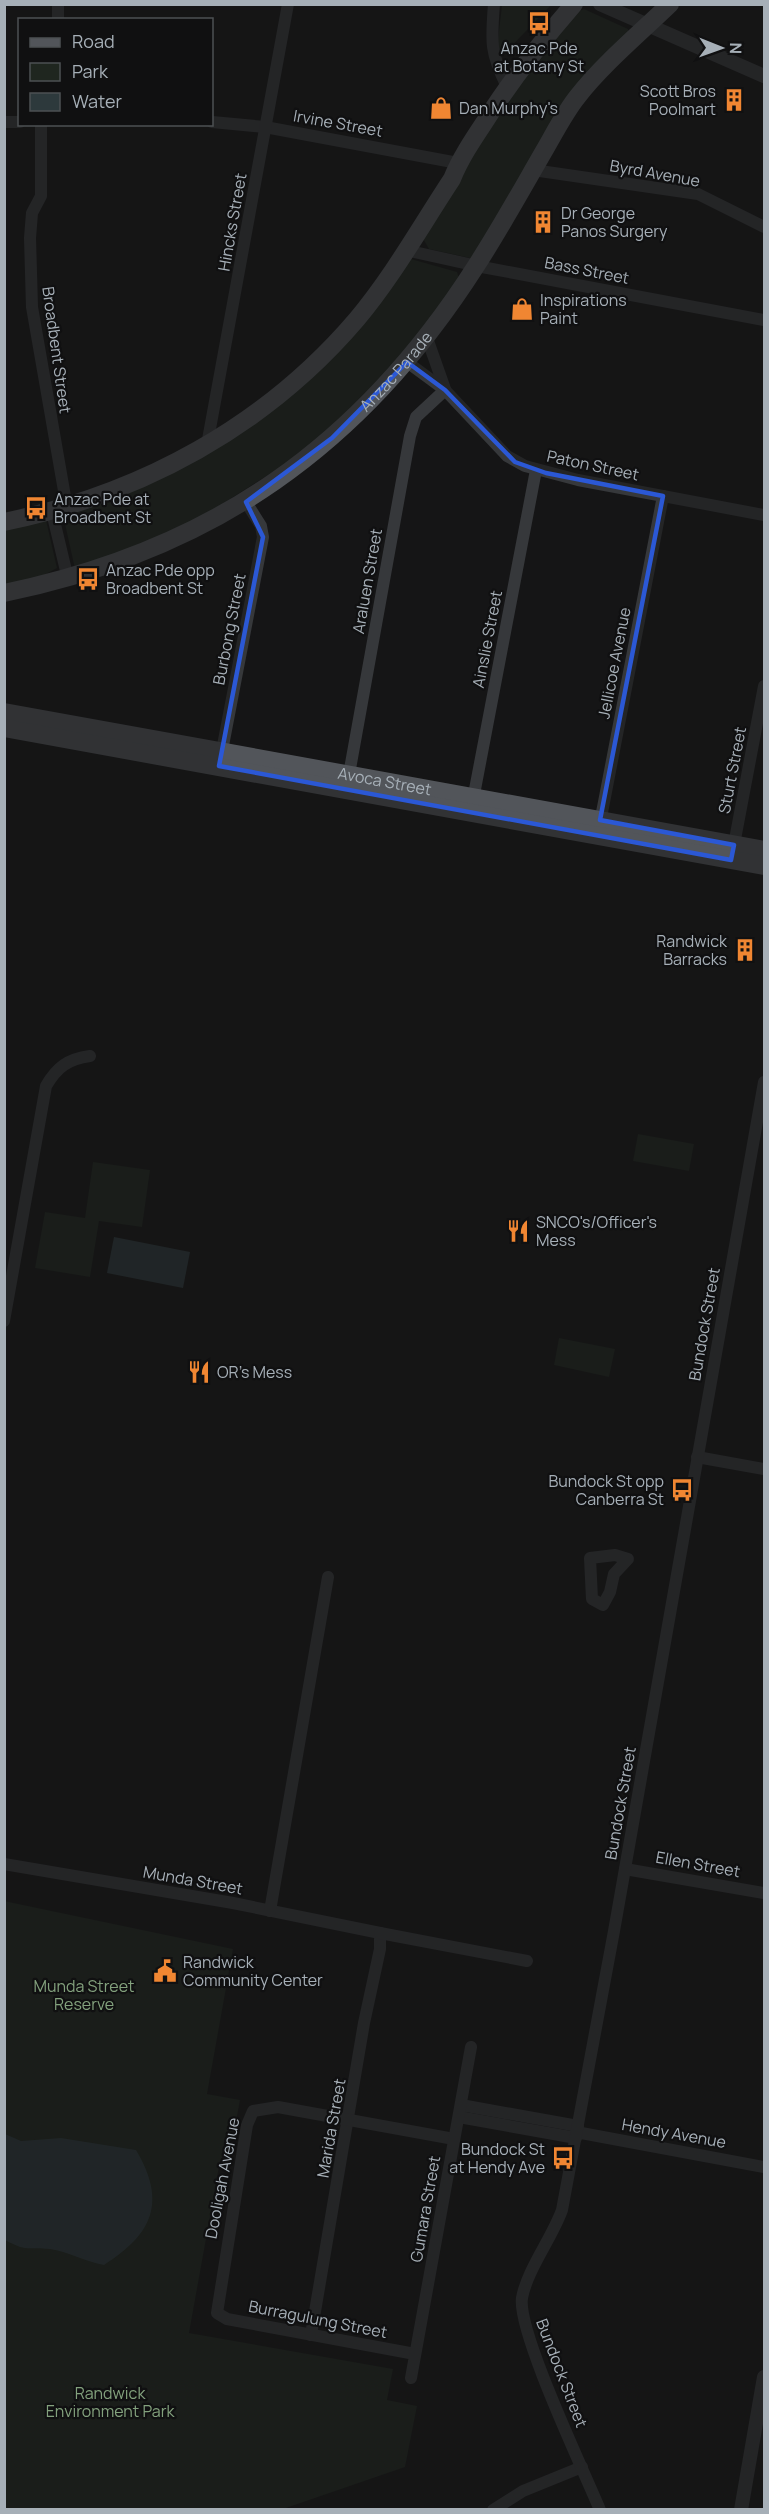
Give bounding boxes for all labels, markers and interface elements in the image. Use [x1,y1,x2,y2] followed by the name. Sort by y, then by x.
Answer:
[526,10,552,36] bus stop icon: Anzac Pde at Botany St
[18,18,213,126] legend
[691,18,751,78] north arrow
[72,29,115,53] text: Road
[494,37,584,77] place label: Anzac Pde at Botany St
[725,42,747,54] text: N
[72,59,109,83] text: Park
[640,80,716,120] place label: Scott Bros Poolmart
[721,87,747,113] building icon: Scott Bros Poolmart
[72,89,122,113] text: Water
[428,95,454,121] shop icon: Dan Murphy's
[459,97,558,119] place label: Dan Murphy's
[292,104,384,142] street label: Irvine Street
[608,154,702,192] street label: Byrd Avenue
[213,171,251,273] street label: Hincks Street
[561,202,668,242] place label: Dr George Panos Surgery
[530,209,556,235] building icon: Dr George Panos Surgery
[543,251,631,289] street label: Bass Street
[37,285,77,415] street label: Broadbent Street
[540,289,627,329] place label: Inspirations Paint
[509,296,535,322] shop icon: Inspirations Paint
[355,327,437,416] street label: Anzac Parade
[545,445,641,485] street label: Paton Street
[54,488,151,528] place label: Anzac Pde at Broadbent St
[23,495,49,521] bus stop icon: Anzac Pde at Broadbent St
[347,527,387,635] street label: Araluen Street
[106,559,215,599] place label: Anzac Pde opp Broadbent St
[75,566,101,592] bus stop icon: Anzac Pde opp Broadbent St
[207,571,251,687] street label: Burbong Street
[467,588,507,690] street label: Ainslie Street
[592,605,636,721] street label: Jellicoe Avenue
[713,725,751,815] street label: Sturt Street
[336,762,433,800] street label: Avoca Street
[656,930,728,970] place label: Randwick Barracks
[732,937,758,963] building icon: Randwick Barracks
[536,1211,657,1251] place label: SNCO's/Officer's Mess
[505,1218,531,1244] restaurant icon: SNCO's/Officer's Mess
[683,1266,725,1382] street label: Bundock Street
[186,1359,212,1385] restaurant icon: OR's Mess
[217,1361,292,1383] place label: OR's Mess
[548,1470,664,1510] place label: Bundock St opp Canberra St
[669,1477,695,1503] bus stop icon: Bundock St opp Canberra St
[599,1745,641,1861] street label: Bundock Street
[654,1846,742,1882] street label: Ellen Street
[141,1860,245,1900] street label: Munda Street
[183,1951,323,1991] place label: Randwick Community Center
[152,1958,178,1984] public building icon: Randwick Community Center
[34,1975,134,2015] park label: Munda Street Reserve
[311,2077,351,2179] street label: Marida Street
[620,2113,728,2153] street label: Hendy Avenue
[199,2116,245,2240] street label: Dooligah Avenue
[449,2138,545,2178] place label: Bundock St at Hendy Ave
[550,2145,576,2171] bus stop icon: Bundock St at Hendy Ave
[405,2154,445,2264] street label: Gumara Street
[247,2295,389,2343] street label: Burragulung Street
[531,2316,593,2430] street label: Bundock Street
[46,2382,175,2422] park label: Randwick Environment Park

